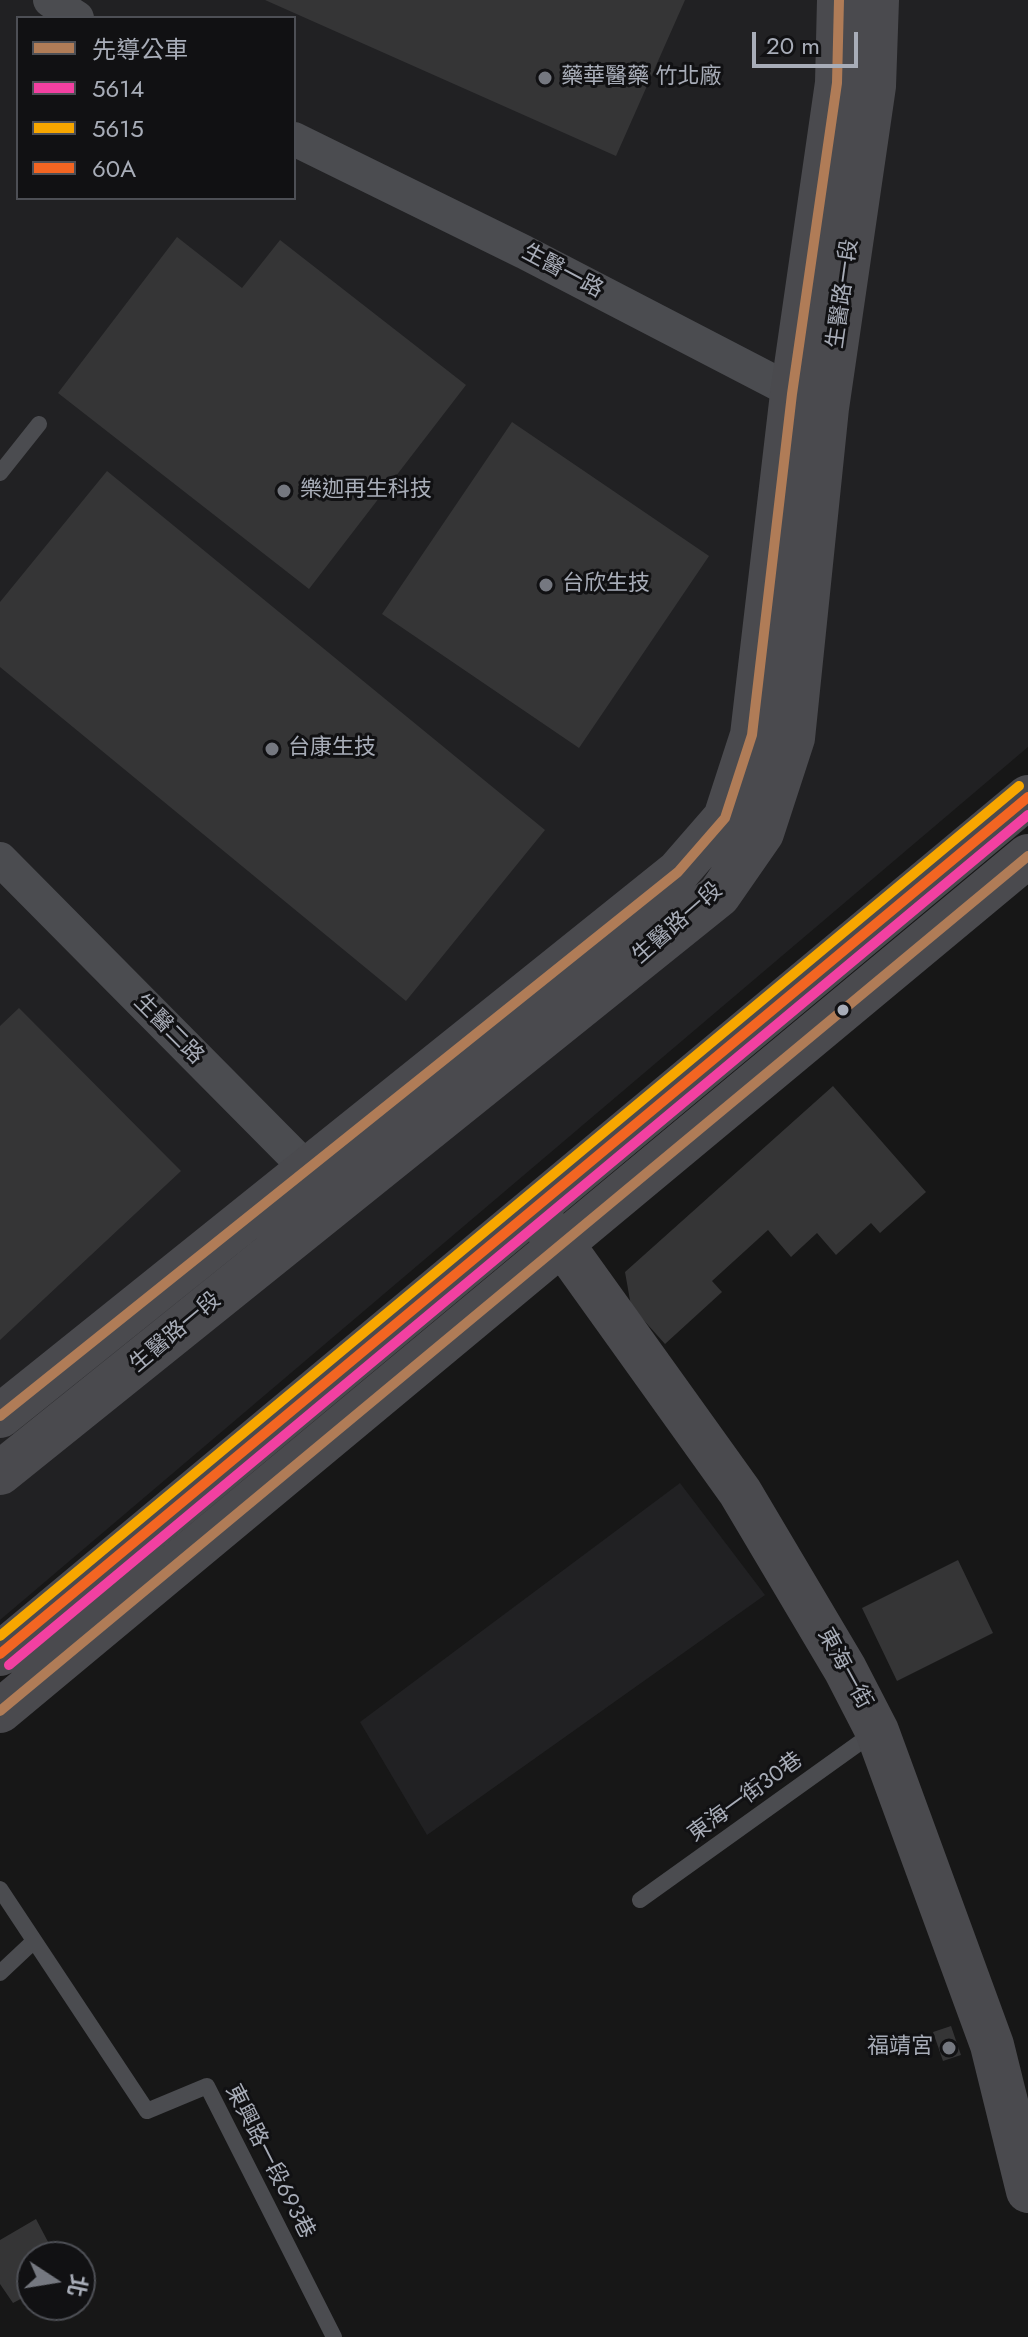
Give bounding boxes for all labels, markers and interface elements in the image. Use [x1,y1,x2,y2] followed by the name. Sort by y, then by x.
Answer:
[16,16,296,200] legend
[756,16,862,66] scale bar
[766,28,820,63] text: 20 m
[92,32,188,67] text: 先導公車
[561,65,722,91] place label: 藥華醫藥 竹北廠
[536,69,554,87] marker: 藥華醫藥 竹北廠
[92,71,144,106] text: 5614
[92,111,144,146] text: 5615
[92,151,136,186] text: 60A
[823,238,865,350] street label: 生醫路一段
[517,240,607,304] street label: 生醫一路
[300,478,432,504] place label: 樂迦再生科技
[275,482,293,500] marker: 樂迦再生科技
[562,572,650,598] place label: 台欣生技
[537,576,555,594] marker: 台欣生技
[288,736,376,762] place label: 台康生技
[263,740,281,758] marker: 台康生技
[628,878,728,970] street label: 生醫路一段
[128,990,208,1070] street label: 生醫二路
[835,1002,851,1018] unlabelled marker
[125,1288,227,1378] street label: 生醫路一段
[811,1624,877,1714] street label: 東海一街
[684,1748,808,1848] street label: 東海一街30巷
[867,2035,933,2061] place label: 福靖宮
[940,2039,958,2057] marker: 福靖宮
[219,2081,319,2243] street label: 東興路一段693巷
[16,2241,96,2321] north arrow
[60,2271,95,2300] text: 北

